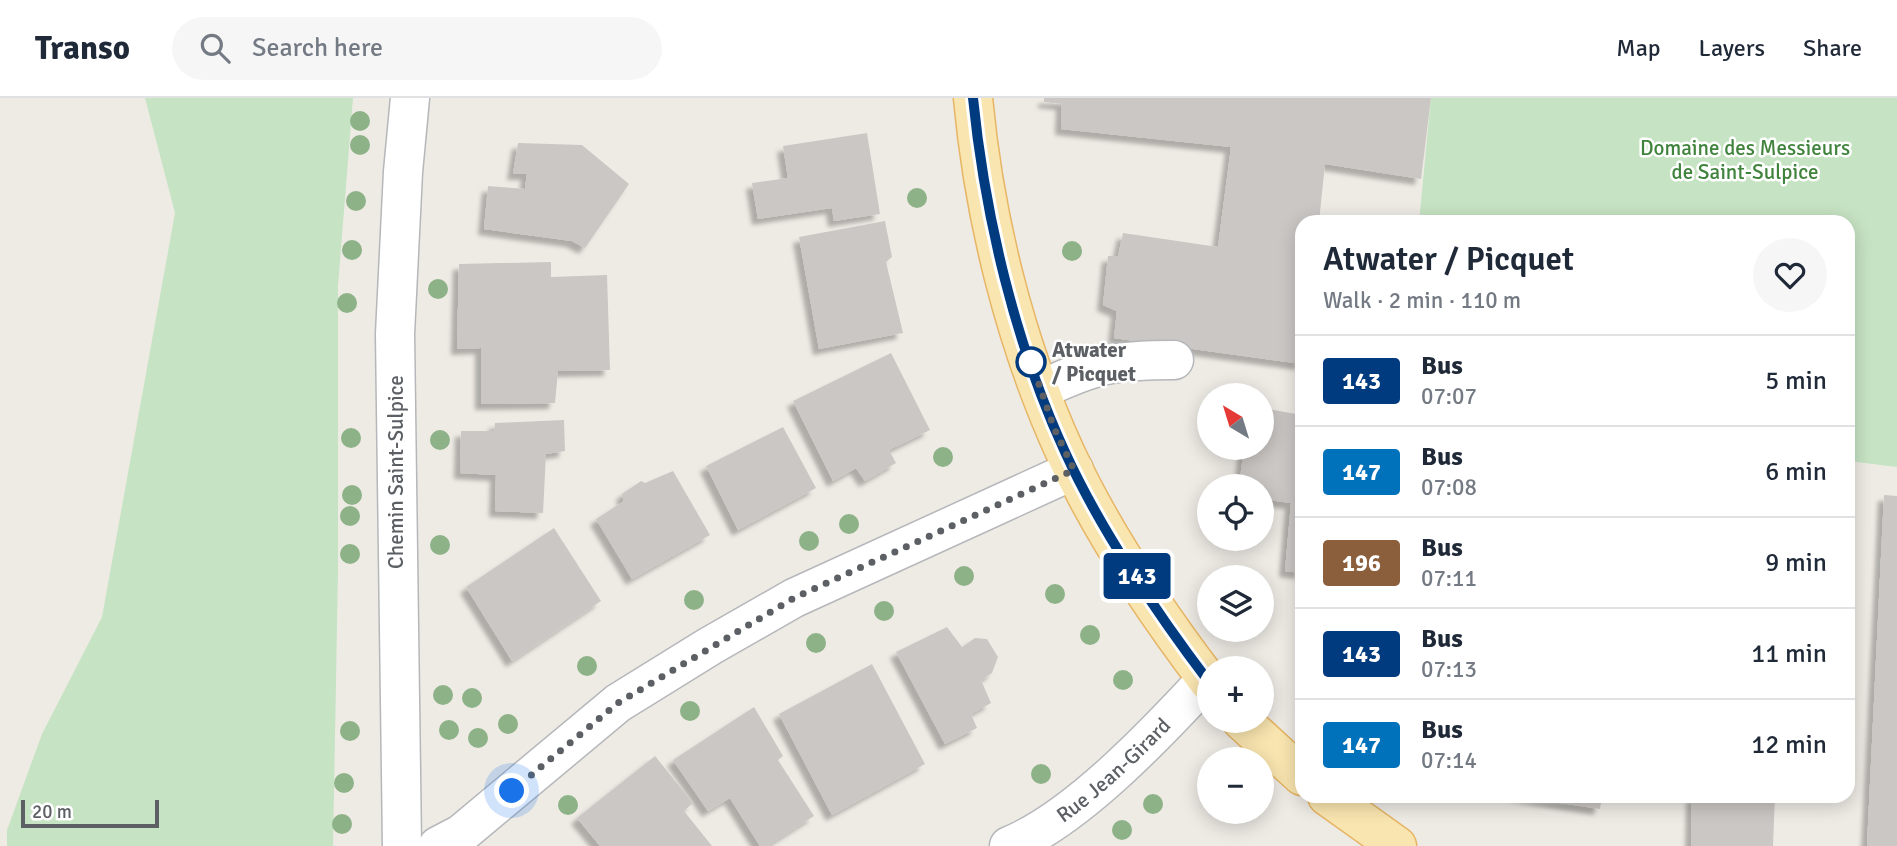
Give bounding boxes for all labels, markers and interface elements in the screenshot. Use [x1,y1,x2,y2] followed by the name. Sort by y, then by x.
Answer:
[172,17,662,80] search box
[35,28,130,69] text: Transo
[196,29,234,67] icon: search
[252,32,383,64] text: Search here
[1616,33,1661,63] text: Map
[1699,33,1765,63] text: Layers
[1803,33,1862,63] text: Share
[1640,135,1850,185] park label: Domaine des Messieurs de Saint-Sulpice
[1753,238,1827,312] button: heart
[1323,239,1574,280] text: Atwater / Picquet
[1323,286,1521,315] text: Walk · 2 min · 110 m
[1052,337,1136,387] place label: Atwater / Picquet
[1016,347,1046,377] marker: Atwater / Picquet
[1421,350,1463,382] text: Bus
[1765,365,1827,397] text: 5 min
[1342,366,1381,396] text: 143
[383,375,409,569] street label: Chemin Saint-Sulpice
[1421,382,1477,411] text: 07:07
[1197,383,1274,460] north arrow
[1197,383,1274,824] map controls
[1421,441,1463,473] text: Bus
[1765,456,1827,488] text: 6 min
[1342,457,1381,487] text: 147
[1421,473,1477,502] text: 07:08
[1197,474,1274,551] button: locate
[1421,532,1463,564] text: Bus
[1765,547,1827,579] text: 9 min
[1342,548,1381,578] text: 196
[1097,553,1177,599] line badge: 143
[1118,561,1156,591] text: 143
[1421,564,1477,593] text: 07:11
[1197,565,1274,642] button: layers
[1421,623,1463,655] text: Bus
[1751,638,1827,670] text: 11 min
[1342,639,1381,669] text: 143
[1421,655,1477,684] text: 07:13
[1197,656,1274,733] button: +
[1052,713,1176,828] street label: Rue Jean-Girard
[1421,714,1463,746] text: Bus
[1751,729,1827,761] text: 12 min
[1342,730,1381,760] text: 147
[1421,746,1477,775] text: 07:14
[1197,747,1274,824] button: −
[494,773,529,808] your location
[21,797,159,829] scale bar
[32,800,72,824] text: 20 m

